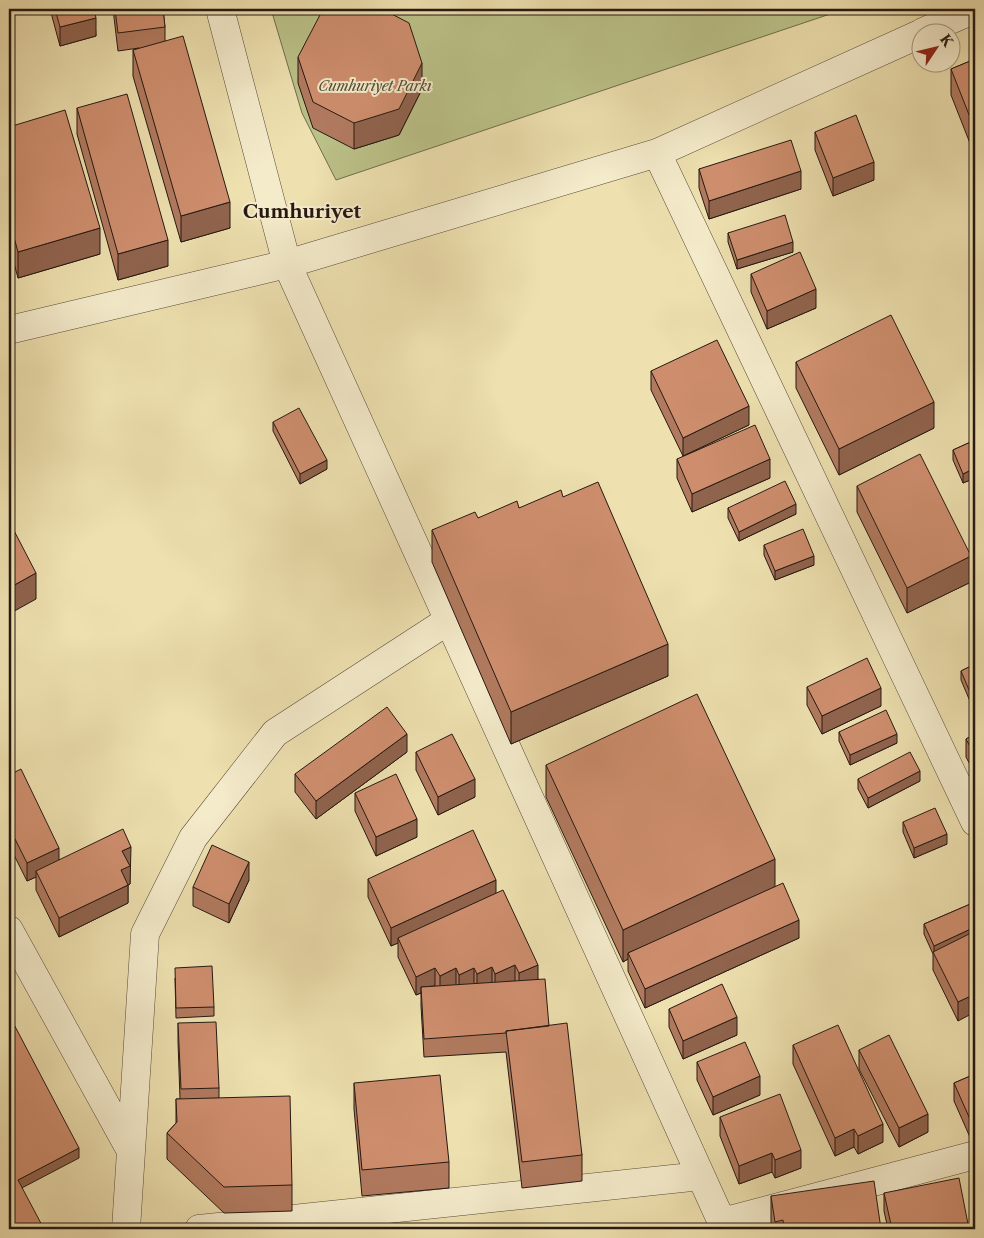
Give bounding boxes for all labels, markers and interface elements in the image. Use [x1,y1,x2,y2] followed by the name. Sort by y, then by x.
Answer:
[912,22,962,72] north arrow
[936,31,958,51] text: K
[318,77,432,95] park label: Cumhuriyet Parkı
[243,200,362,223] district label: Cumhuriyet

